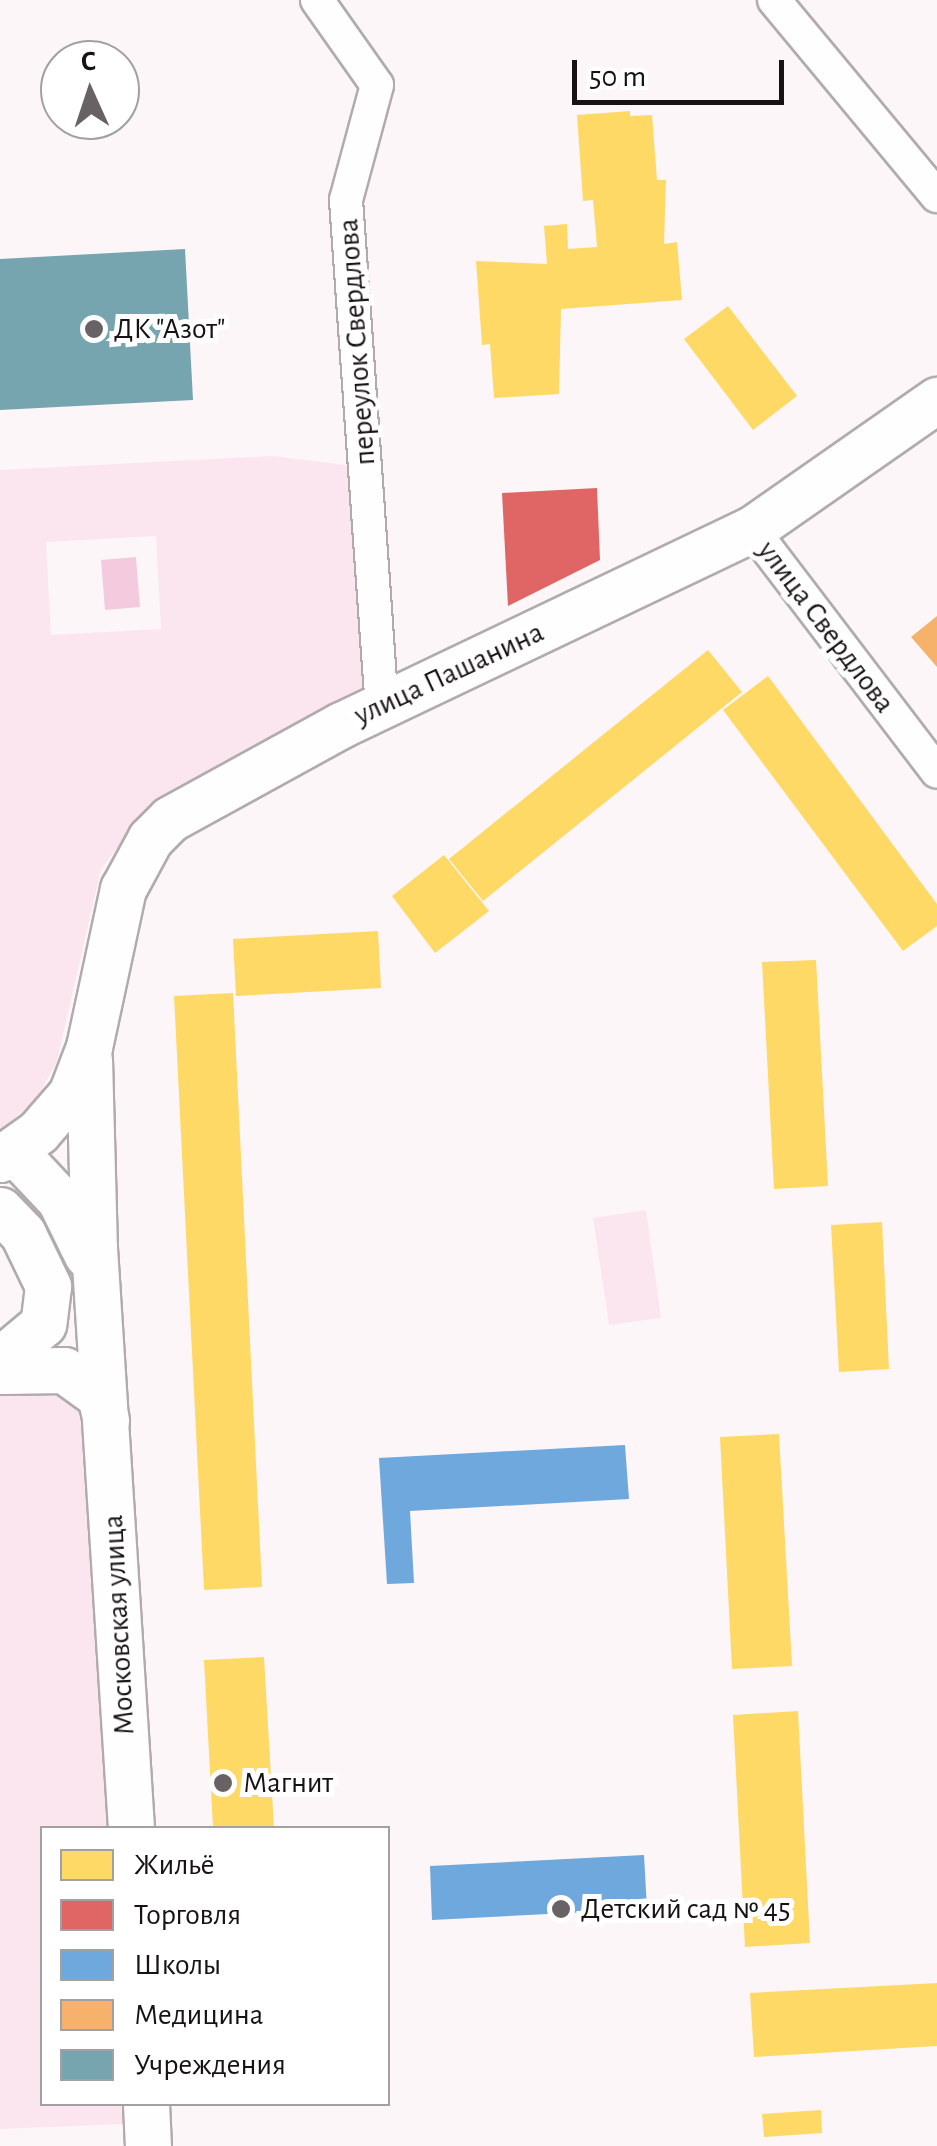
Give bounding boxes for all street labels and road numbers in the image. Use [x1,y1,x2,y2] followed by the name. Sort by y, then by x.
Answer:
[330,217,384,467] street label: переулок Свердлова
[750,534,902,720] street label: улица Свердлова
[349,614,549,734] street label: улица Пашанина
[95,1514,143,1736] street label: Московская улица

